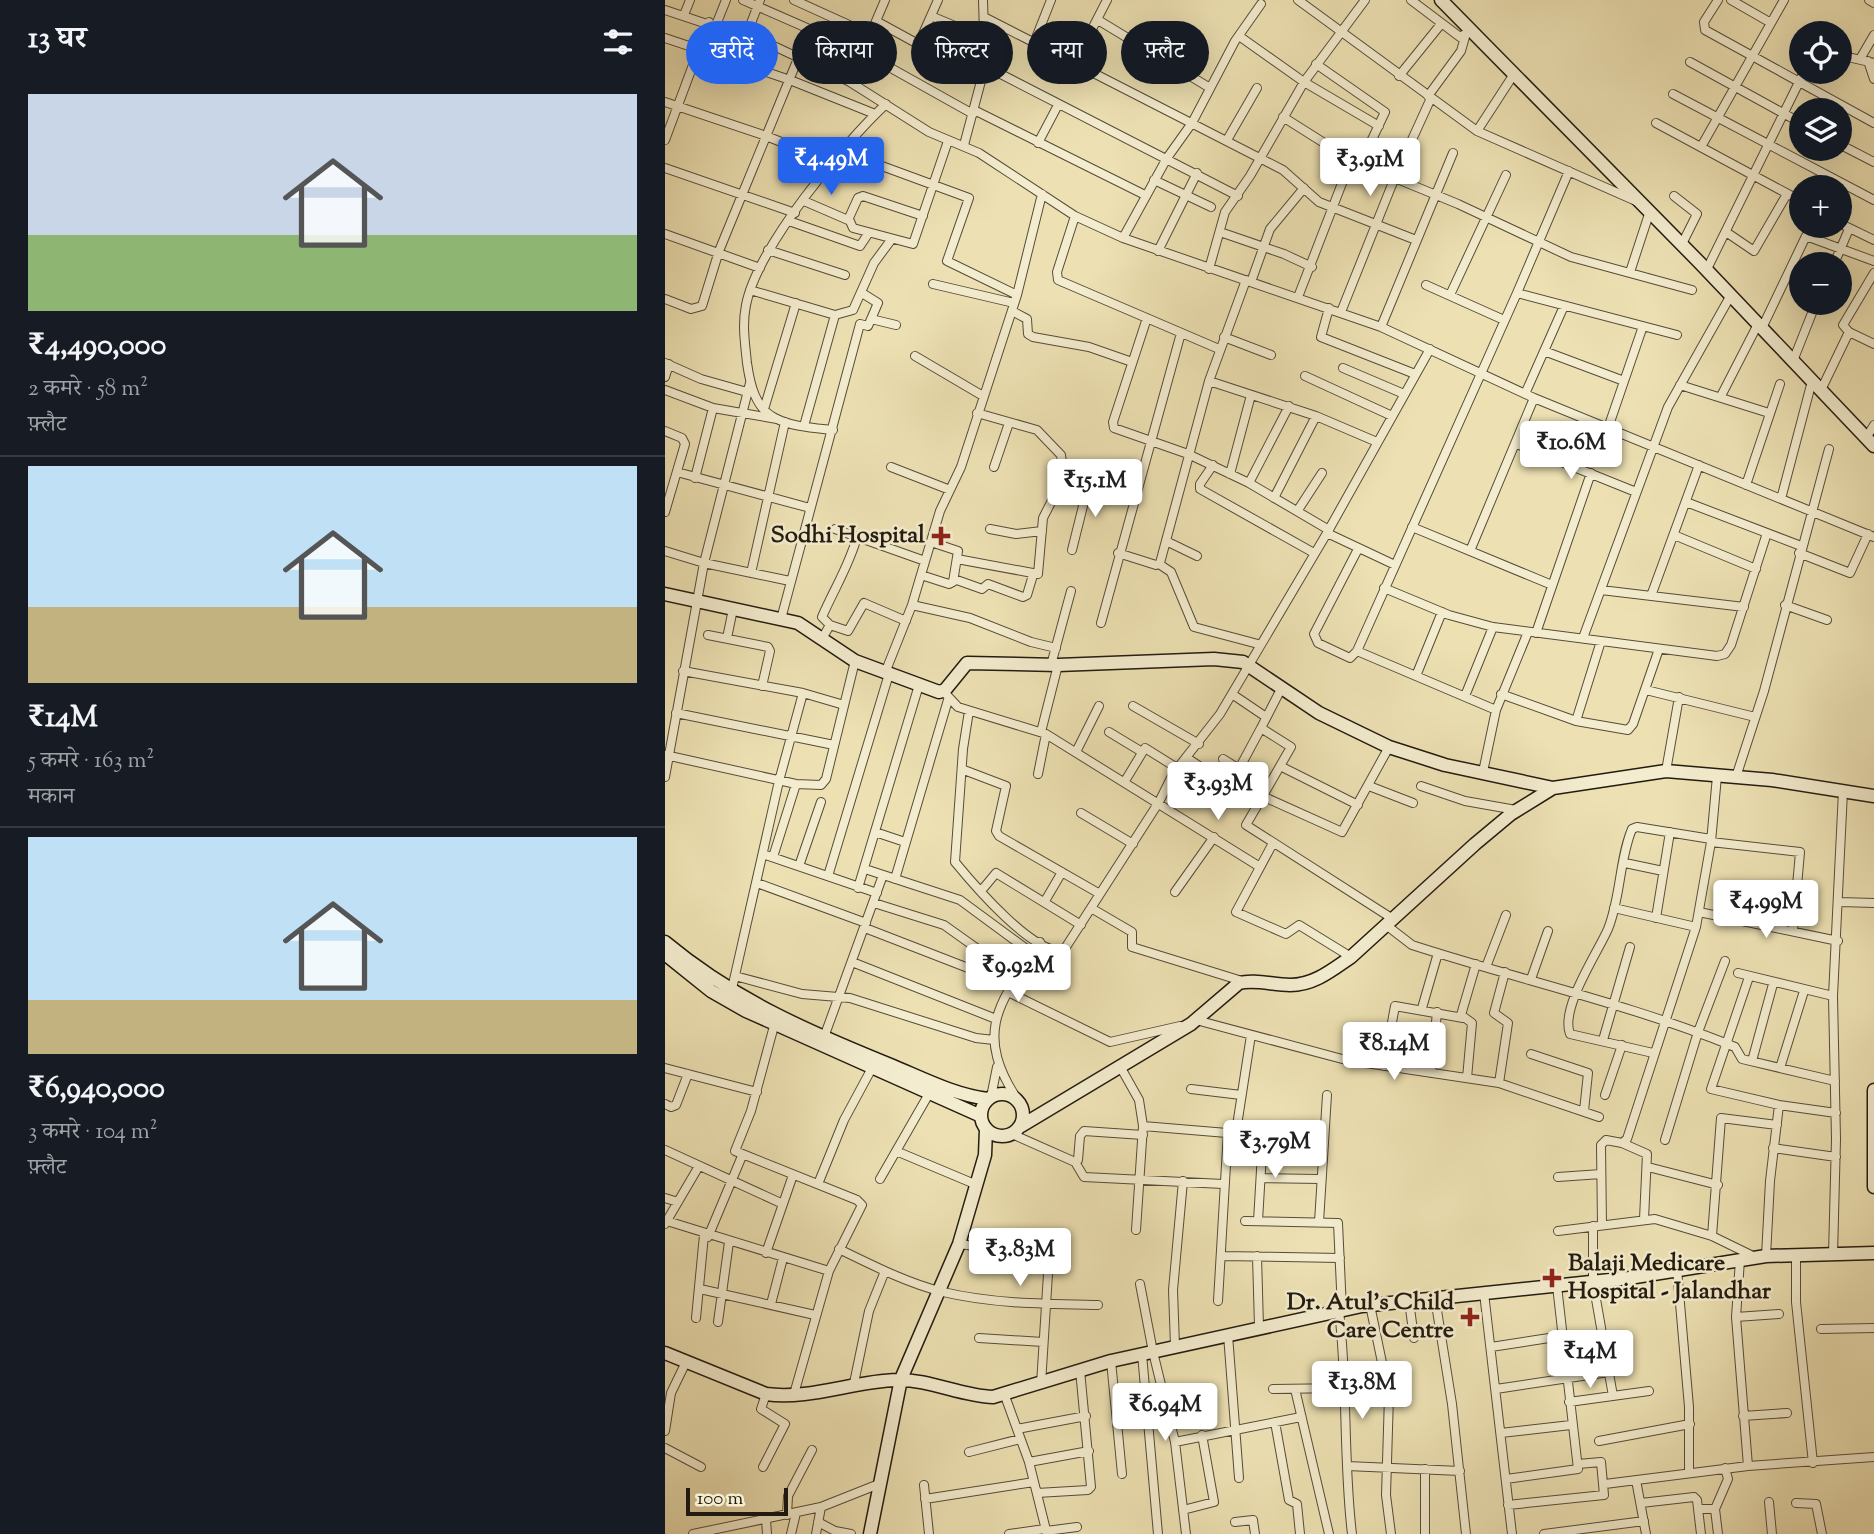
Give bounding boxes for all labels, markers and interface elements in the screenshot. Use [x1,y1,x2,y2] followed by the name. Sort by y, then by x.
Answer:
[28,18,87,61] text: 13 घर
[686,21,778,84] chip: खरीदें
[792,21,897,84] chip: किराया
[911,21,1013,84] chip: फ़िल्टर
[1027,21,1107,84] chip: नया
[1121,21,1209,84] chip: फ़्लैट
[1789,21,1852,315] map controls
[1789,21,1852,84] button: locate
[599,23,637,61] icon: filters
[1789,98,1852,161] button: layers
[774,138,888,197] pin: ₹4.49M
[1313,138,1427,198] pin: ₹3.91M
[270,140,396,266] icon: home
[794,143,868,176] text: ₹4.49M
[1336,144,1404,177] text: ₹3.91M
[1789,175,1852,238] button: +
[1789,252,1852,315] button: −
[28,325,166,368] text: ₹4,490,000
[28,373,148,406] text: 2 कमरे · 58 m²
[28,409,66,442] text: फ़्लैट
[1514,421,1628,481] pin: ₹10.6M
[1536,427,1606,460] text: ₹10.6M
[1038,460,1152,519] pin: ₹15.1M
[1063,465,1127,498] text: ₹15.1M
[270,512,396,638] icon: home
[770,519,925,553] place label: Sodhi Hospital
[931,526,951,546] marker: Sodhi Hospital
[28,697,98,740] text: ₹14M
[28,745,154,778] text: 5 कमरे · 163 m²
[1161,762,1275,822] pin: ₹3.93M
[1183,768,1253,801] text: ₹3.93M
[28,781,75,814] text: मकान
[1709,880,1823,940] pin: ₹4.99M
[270,883,396,1009] icon: home
[1729,886,1803,919] text: ₹4.99M
[961,944,1075,1004] pin: ₹9.92M
[982,950,1054,983] text: ₹9.92M
[1337,1023,1451,1082] pin: ₹8.14M
[1359,1028,1429,1061] text: ₹8.14M
[28,1068,165,1111] text: ₹6,940,000
[28,1116,157,1149] text: 3 कमरे · 104 m²
[1218,1120,1332,1180] pin: ₹3.79M
[1239,1126,1311,1159] text: ₹3.79M
[28,1152,66,1185] text: फ़्लैट
[963,1228,1077,1288] pin: ₹3.83M
[985,1234,1055,1267] text: ₹3.83M
[1568,1247,1772,1309] place label: Balaji Medicare Hospital - Jalandhar
[1542,1268,1562,1288] marker: Balaji Medicare Hospital - Jalandhar
[1287,1286,1454,1348] place label: Dr. Atul's Child Care Centre
[1460,1307,1480,1327] marker: Dr. Atul's Child Care Centre
[1549,1330,1631,1390] pin: ₹14M
[1563,1336,1617,1369] text: ₹14M
[1305,1362,1419,1421] pin: ₹13.8M
[1328,1367,1396,1400] text: ₹13.8M
[1108,1384,1222,1443] pin: ₹6.94M
[1128,1389,1202,1422] text: ₹6.94M
[686,1485,787,1517] scale bar
[697,1486,743,1513] text: 100 m

